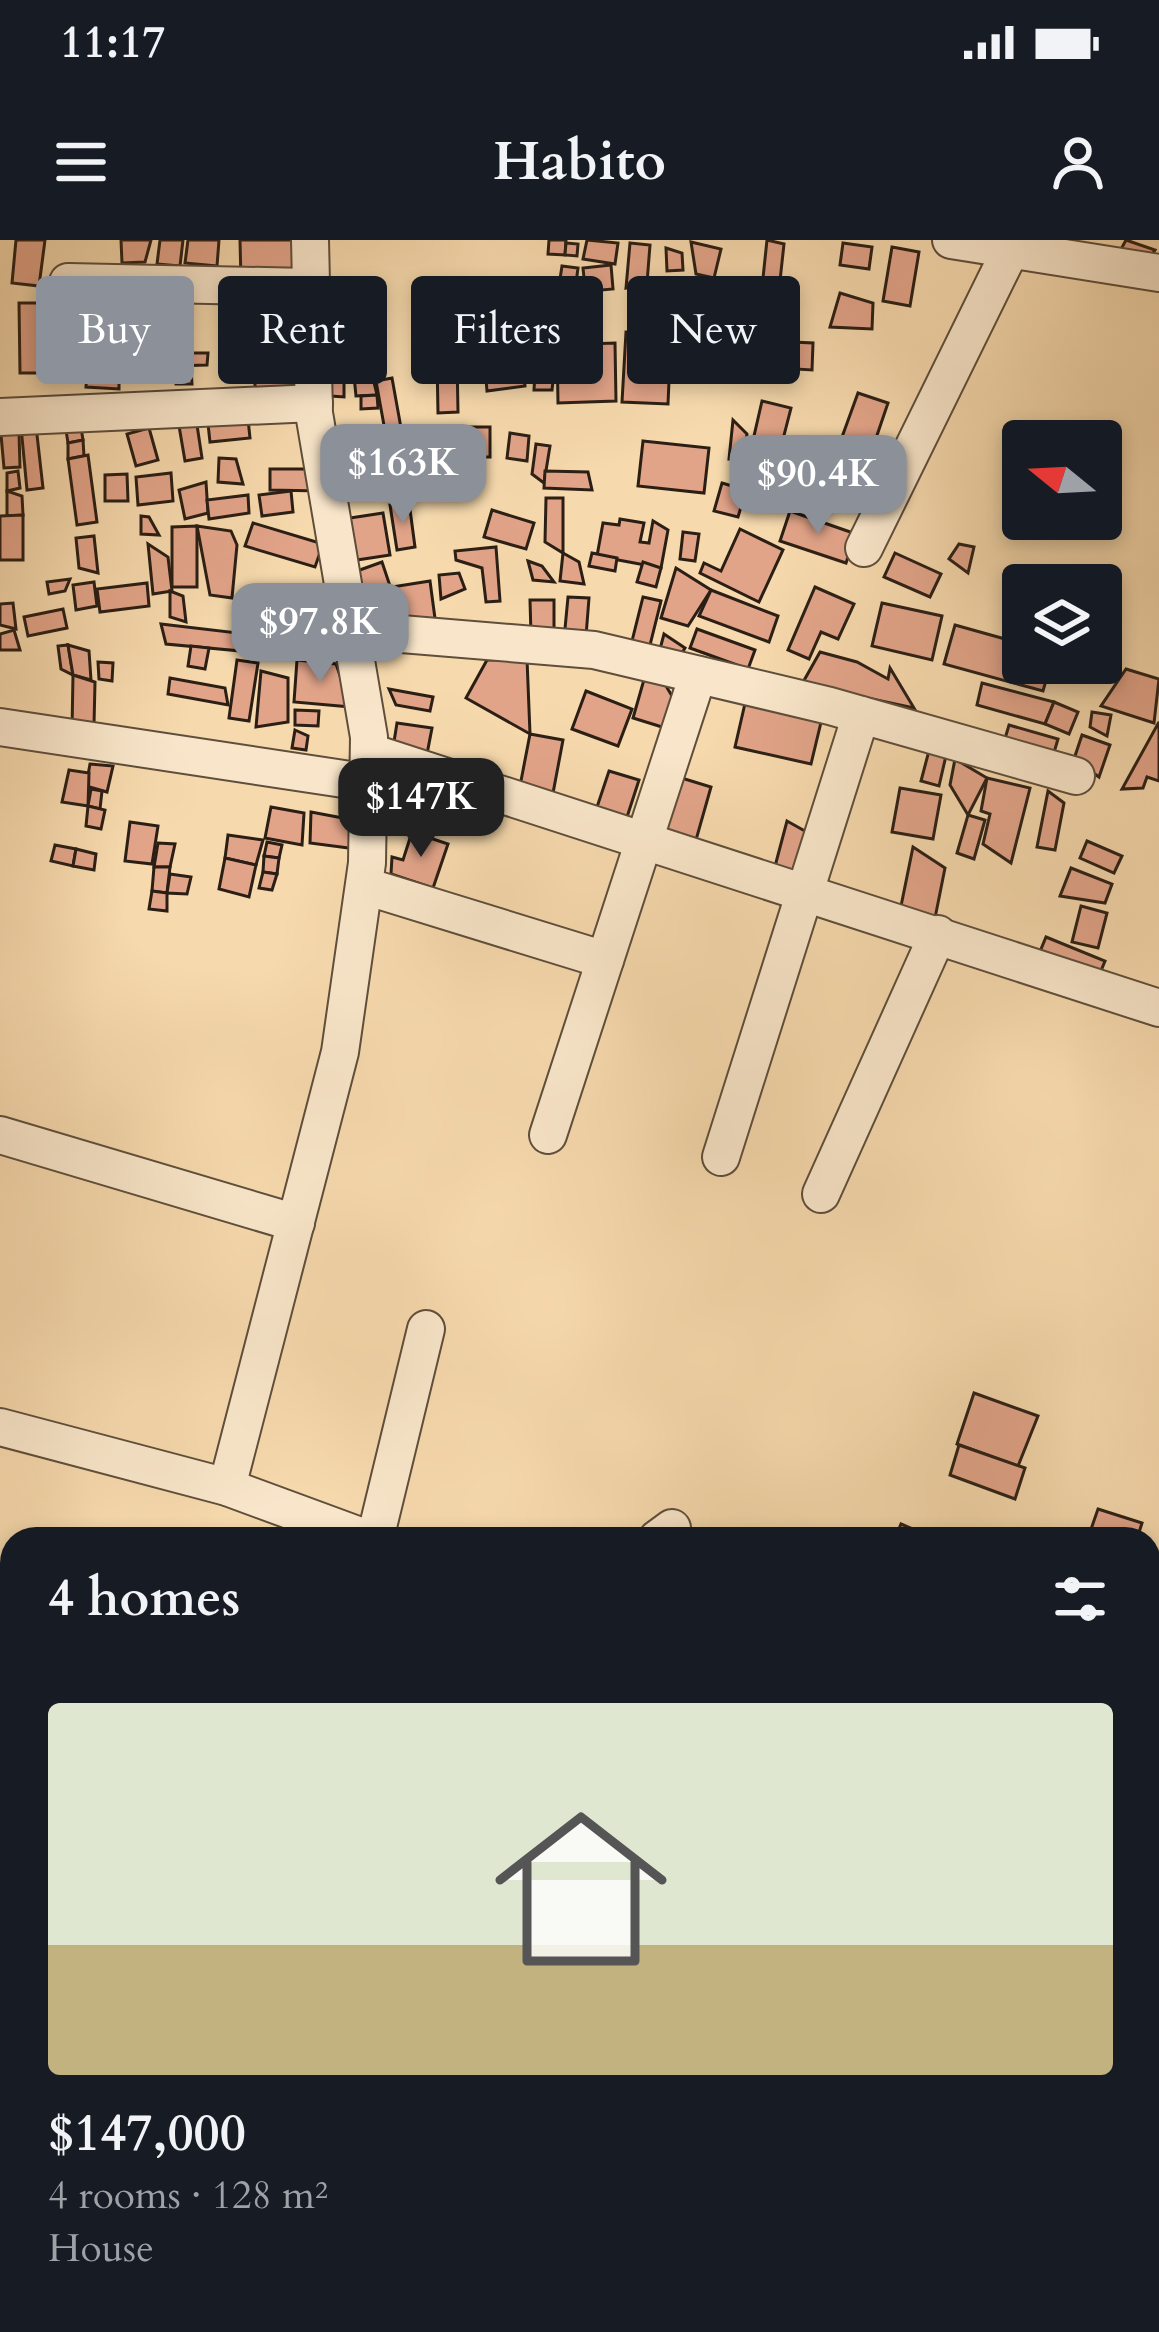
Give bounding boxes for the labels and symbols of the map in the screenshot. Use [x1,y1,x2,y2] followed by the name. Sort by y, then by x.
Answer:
[1002,420,1122,540] north arrow
[319,424,487,526] pin: $163K
[720,435,916,537] pin: $90.4K
[222,583,418,685] pin: $97.8K
[337,758,505,860] pin: $147K

